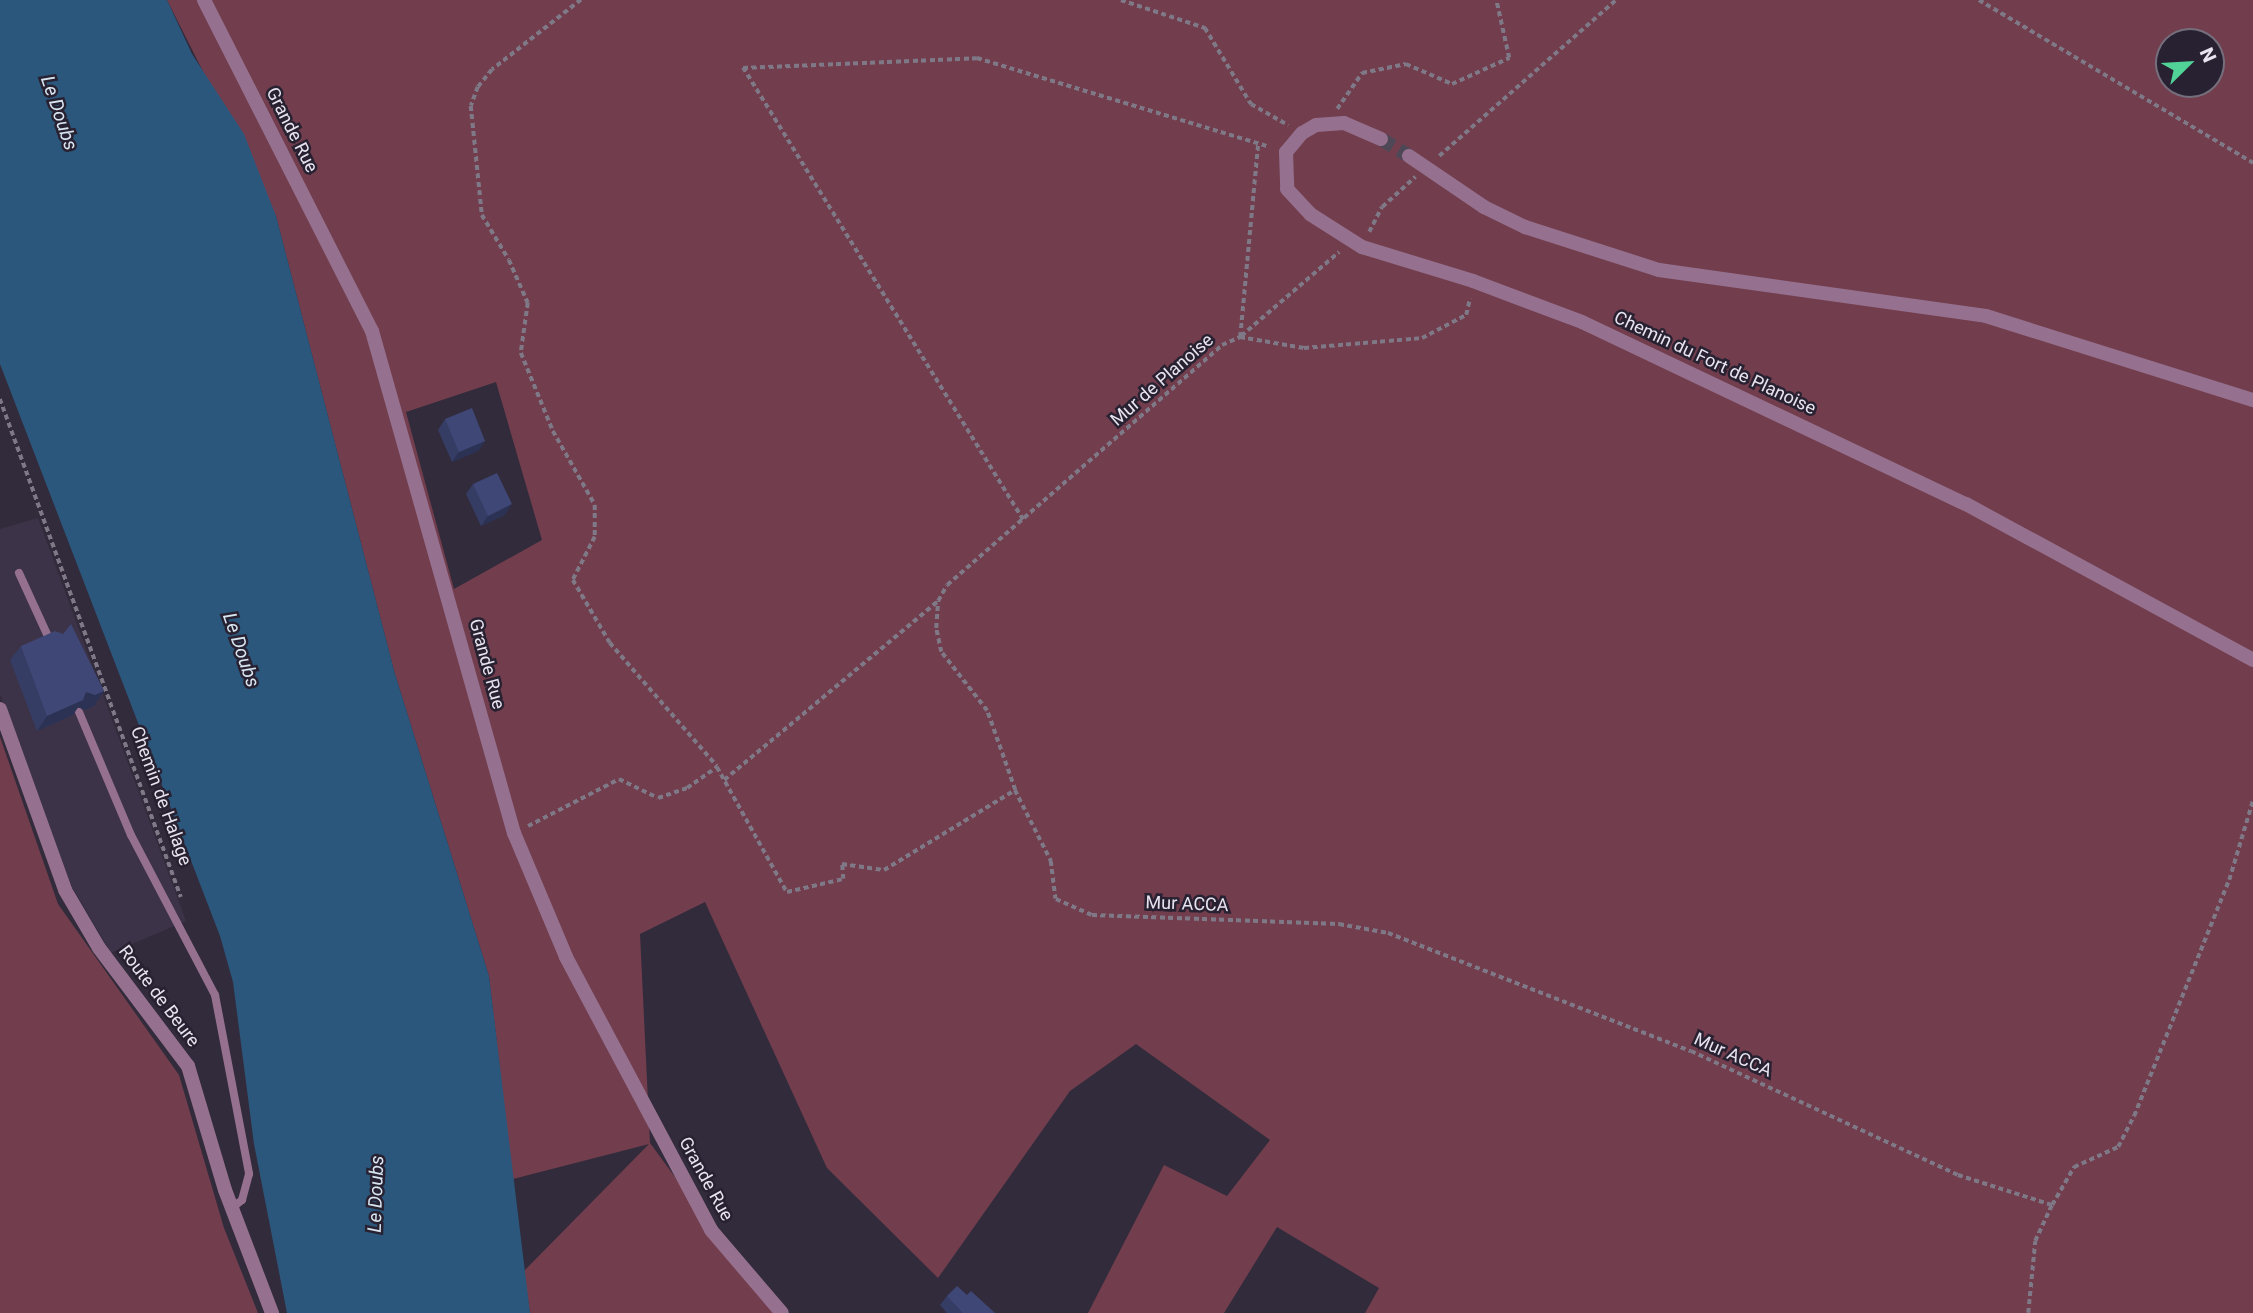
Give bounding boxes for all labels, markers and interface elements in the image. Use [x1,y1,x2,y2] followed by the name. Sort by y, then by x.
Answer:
[2155,28,2225,98] north arrow
[2195,44,2221,66] text: N
[36,73,82,153] water label: Le Doubs
[261,84,323,176] street label: Grande Rue
[1611,307,1819,419] street label: Chemin du Fort de Planoise
[1106,329,1218,431] street label: Mur de Planoise
[218,610,264,690] water label: Le Doubs
[465,617,509,711] street label: Grande Rue
[126,724,196,868] street label: Chemin de Halage
[1145,892,1229,916] street label: Mur ACCA
[114,941,204,1051] street label: Route de Beure
[1691,1028,1775,1082] street label: Mur ACCA
[674,1133,738,1225] street label: Grande Rue
[363,1155,389,1233] water label: Le Doubs

